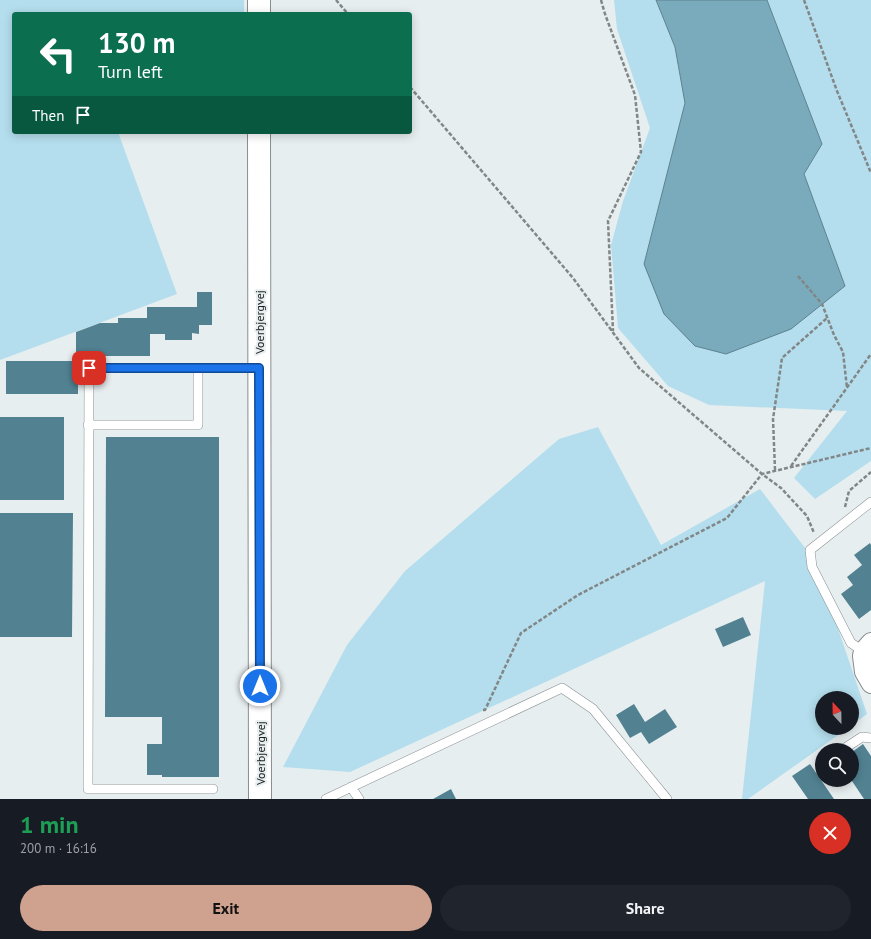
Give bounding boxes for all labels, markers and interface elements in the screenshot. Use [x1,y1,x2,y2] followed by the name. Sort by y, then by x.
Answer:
[98,24,175,61] text: 130 m
[32,28,84,80] icon: left
[98,60,163,83] text: Turn left
[72,104,94,126] icon: arrive
[32,106,64,125] text: Then
[252,290,267,355] street label: Voerbjergvej
[72,351,106,385] pin
[78,357,100,379] icon: arrive
[239,665,281,707] position arrow
[815,691,859,735] north arrow
[815,691,859,787] map controls
[253,721,268,786] street label: Voerbjergvej
[815,743,859,787] button: search
[20,809,79,840] text: 1 min
[809,812,851,854] button: close
[20,840,97,857] text: 200 m · 16:16
[20,885,432,931] button: Exit
[440,885,851,931] button: Share

